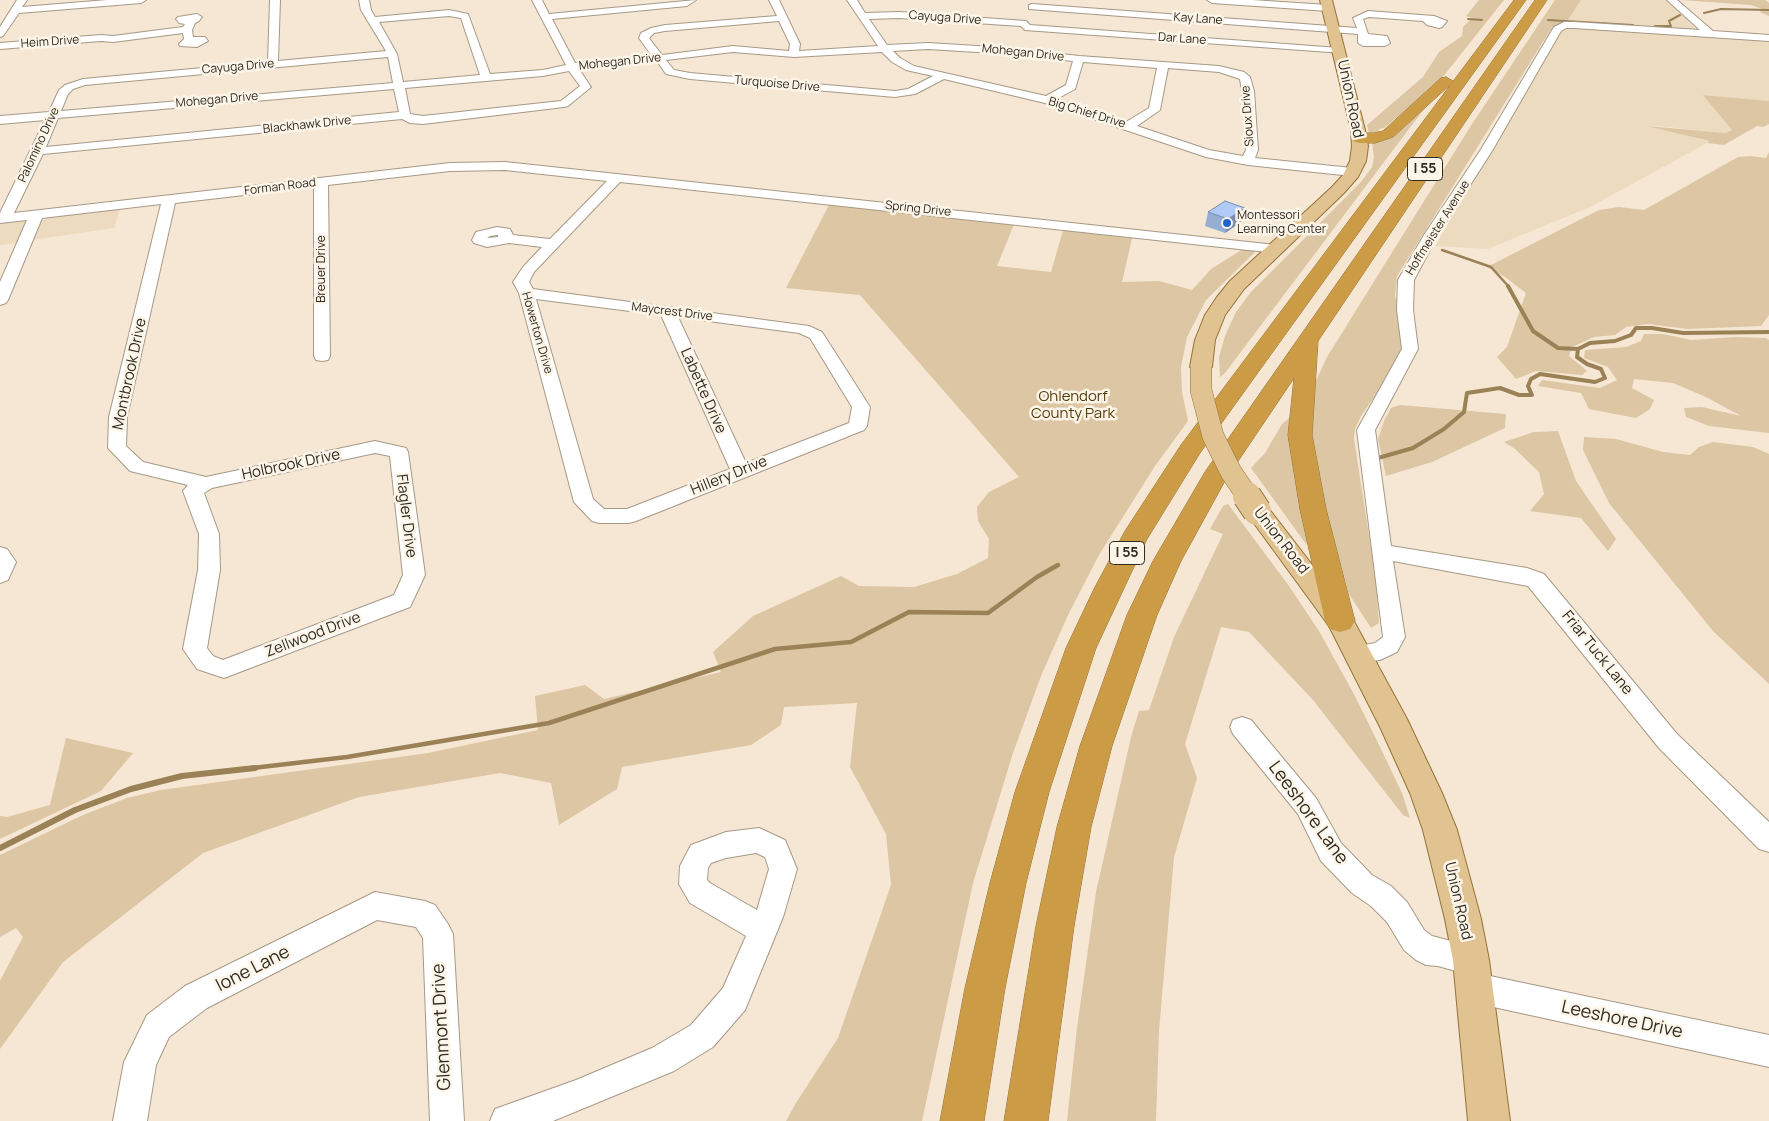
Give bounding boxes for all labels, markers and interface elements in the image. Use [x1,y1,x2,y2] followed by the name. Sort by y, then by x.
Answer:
[908,8,982,28] street label: Cayuga Drive
[1173,10,1223,28] street label: Kay Lane
[1157,30,1207,48] street label: Dar Lane
[20,33,80,51] street label: Heim Drive
[981,42,1065,64] street label: Mohegan Drive
[578,51,662,73] street label: Mohegan Drive
[201,57,275,77] street label: Cayuga Drive
[1333,58,1367,140] street label: Union Road
[734,73,820,95] street label: Turquoise Drive
[1239,85,1257,147] street label: Sioux Drive
[175,89,259,111] street label: Mohegan Drive
[1047,94,1127,132] street label: Big Chief Drive
[15,105,63,185] street label: Palomino Drive
[262,113,352,137] street label: Blackhawk Drive
[1408,157,1442,180] road number: I 55
[243,175,317,199] street label: Forman Road
[1403,178,1473,278] street label: Hoffmeister Avenue
[884,198,952,220] street label: Spring Drive
[1237,209,1326,237] place label: Montessori Learning Center
[1221,217,1233,229] marker: Montessori Learning Center
[315,235,329,303] street label: Breuer Drive
[518,290,556,376] street label: Howerton Drive
[630,300,714,324] street label: Maycrest Drive
[109,316,151,432] street label: Montbrook Drive
[676,346,730,436] street label: Labette Drive
[1031,388,1115,423] park label: Ohlendorf County Park
[240,446,342,484] street label: Holbrook Drive
[688,453,770,499] street label: Hillery Drive
[392,473,420,559] street label: Flagler Drive
[1250,504,1312,578] street label: Union Road
[1110,542,1144,564] road number: I 55
[1558,607,1636,699] street label: Friar Tuck Lane
[263,609,363,661] street label: Zellwood Drive
[1263,757,1353,869] street label: Leeshore Lane
[1440,860,1476,942] street label: Union Road
[212,941,294,997] street label: Ione Lane
[428,963,456,1091] street label: Glenmont Drive
[1559,997,1685,1043] street label: Leeshore Drive

